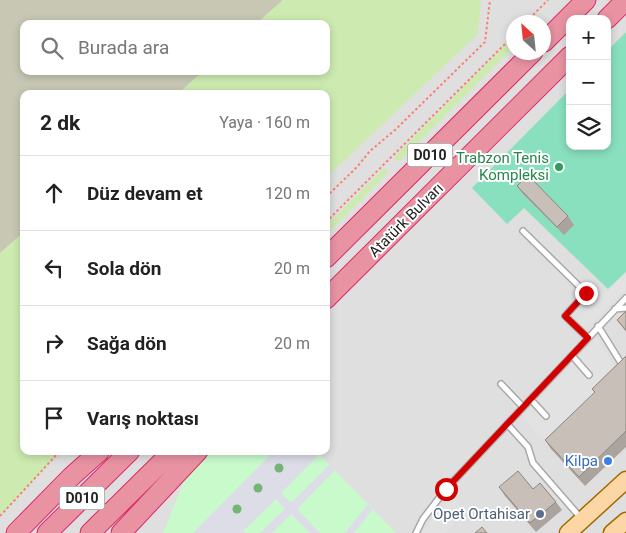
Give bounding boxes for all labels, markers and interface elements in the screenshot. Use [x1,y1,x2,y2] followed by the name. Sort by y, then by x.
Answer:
[506,15,551,60] north arrow
[566,15,611,150] map controls
[566,15,611,60] button: +
[20,20,330,75] search box
[38,34,66,62] icon: search
[78,36,169,59] text: Burada ara
[566,60,611,105] button: −
[566,105,611,150] button: layers
[40,111,80,135] text: 2 dk
[219,113,310,132] text: Yaya · 160 m
[408,144,452,166] road number: D010
[456,149,549,184] place label: Trabzon Tenis Kompleksi
[553,161,565,173] marker: Trabzon Tenis Kompleksi
[40,179,68,207] icon: ahead
[365,179,447,261] street label: Atatürk Bulvarı
[87,182,203,205] text: Düz devam et
[265,184,310,203] text: 120 m
[40,254,68,282] icon: left
[87,257,161,280] text: Sola dön
[274,259,310,278] text: 20 m
[575,282,598,305] route end
[40,329,68,357] icon: right
[87,332,167,355] text: Sağa dön
[274,334,310,353] text: 20 m
[40,404,68,432] icon: arrive
[87,407,199,430] text: Varış noktası
[565,452,598,470] place label: Kilpa
[602,455,614,467] marker: Kilpa
[435,478,458,501] route start
[59,486,104,509] road number: D010
[433,505,530,523] place label: Opet Ortahisar
[534,508,546,520] marker: Opet Ortahisar

